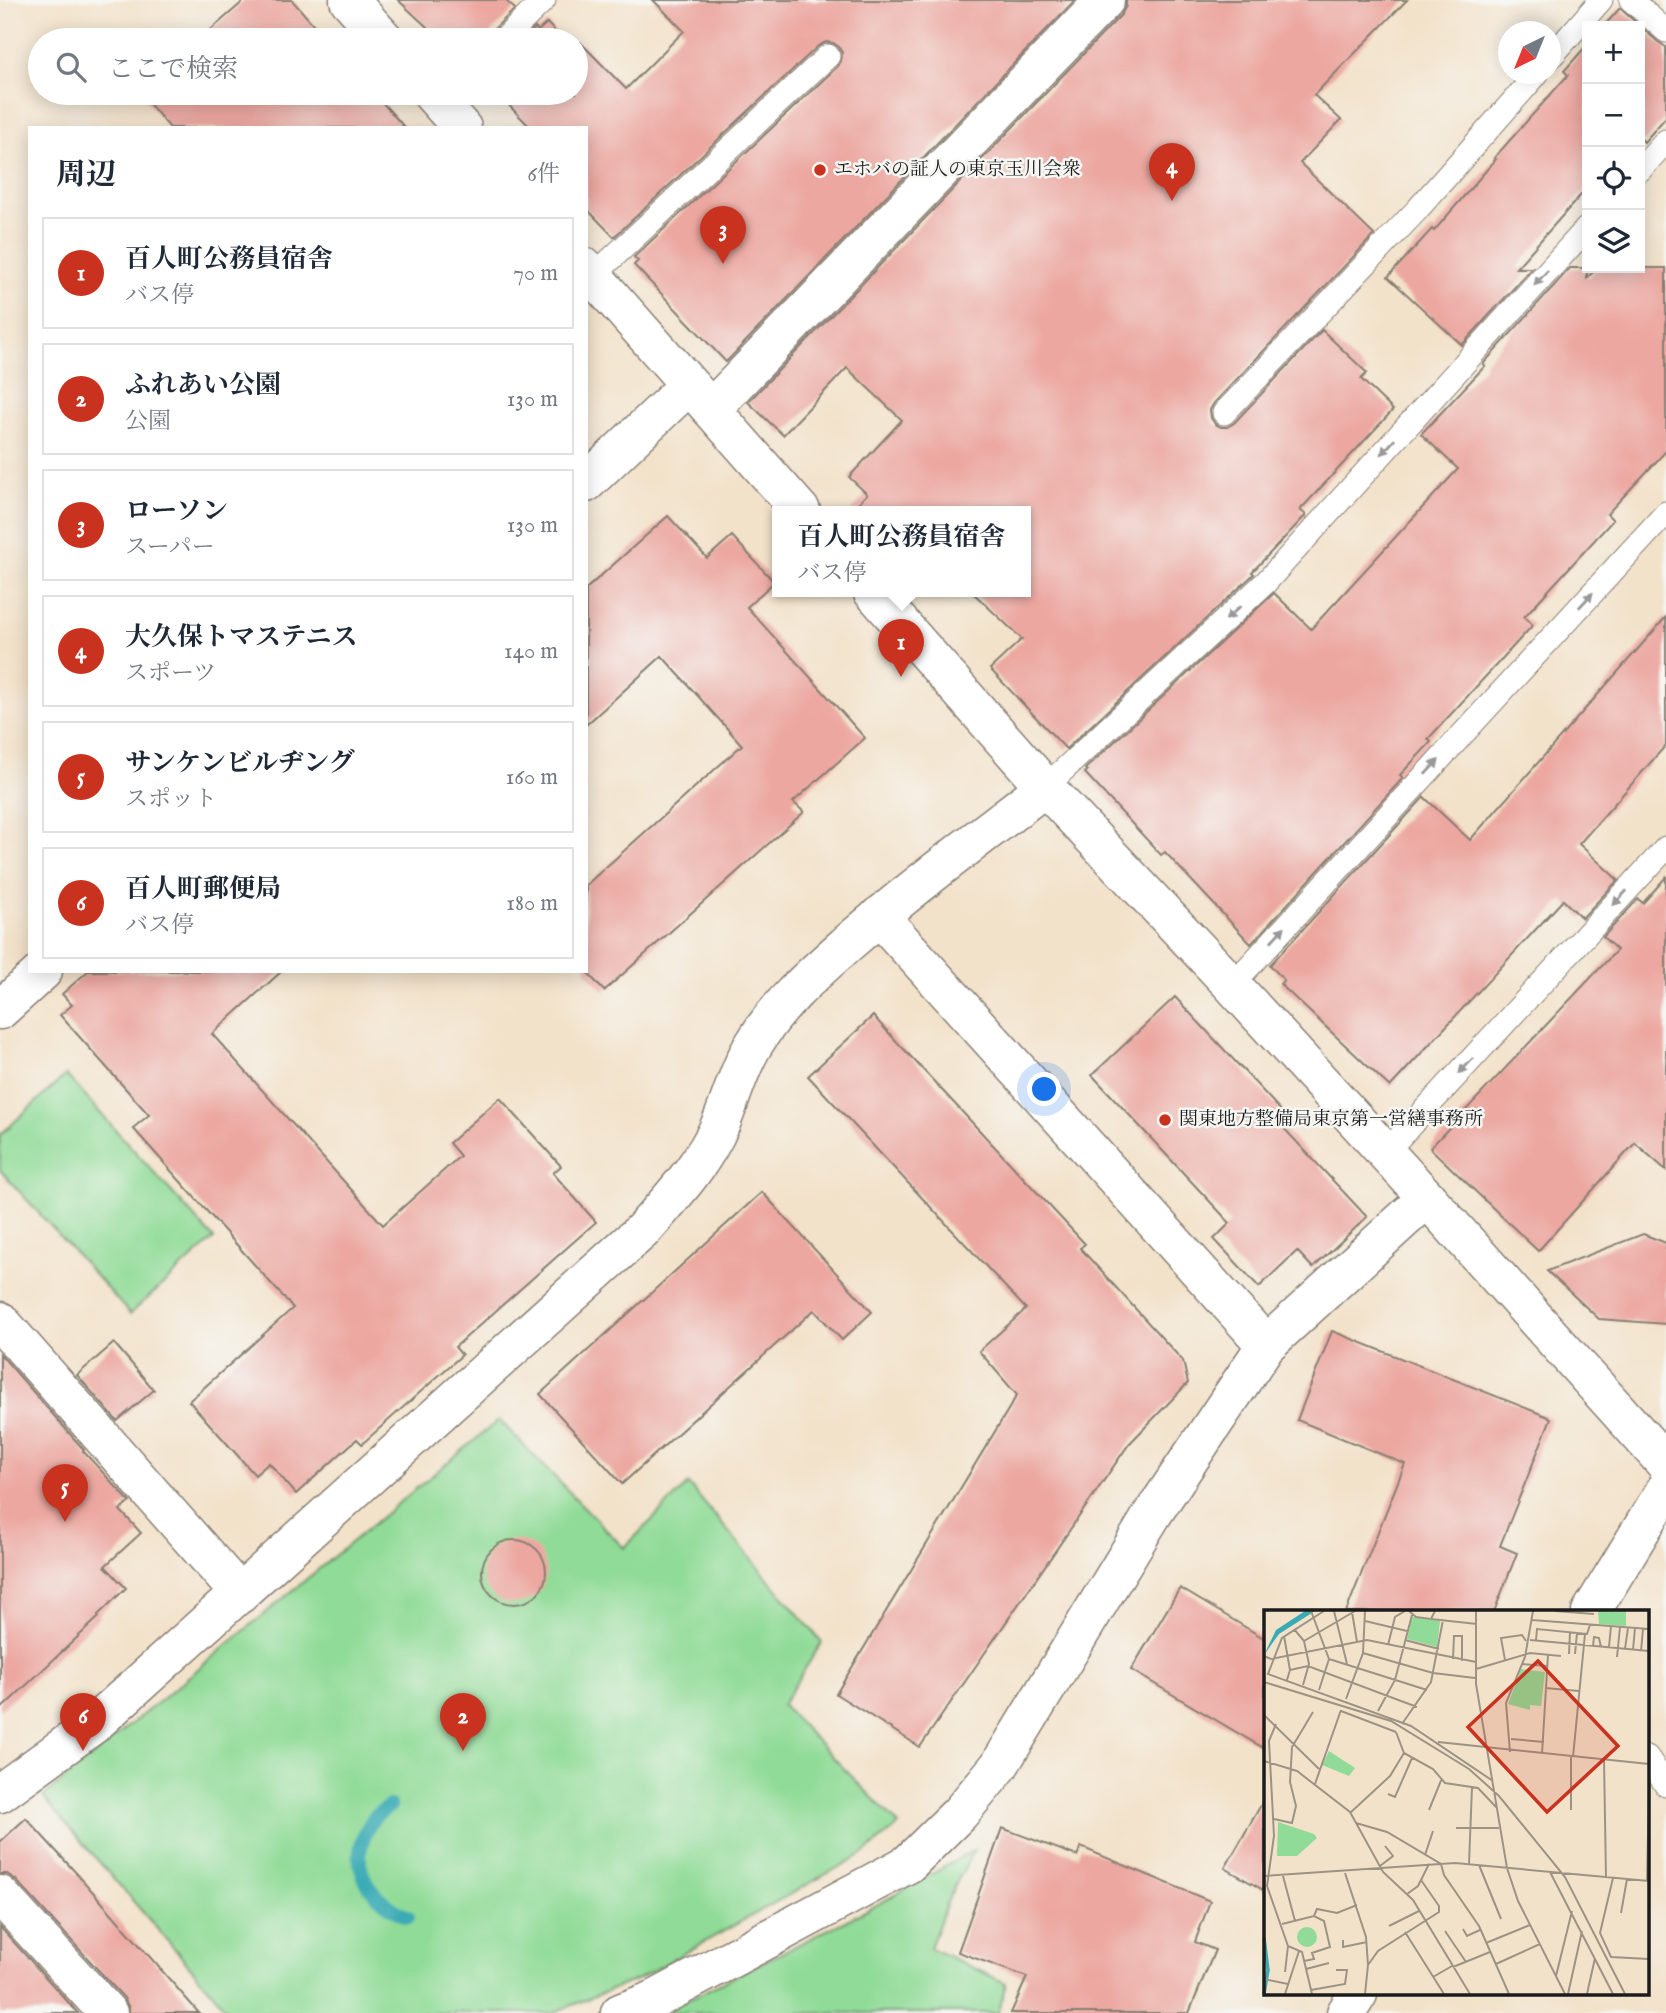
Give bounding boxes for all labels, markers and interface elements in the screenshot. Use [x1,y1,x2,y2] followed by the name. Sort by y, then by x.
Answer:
[1498,21,1561,84] north arrow
[1582,21,1645,273] map controls
[1582,21,1645,84] button: +
[28,28,588,105] search box
[52,48,90,86] icon: search
[108,53,238,86] text: ここで検索
[1582,84,1645,147] button: −
[1149,143,1195,201] pin: 4
[1582,147,1645,210] button: locate
[56,157,116,195] text: 周辺
[834,158,1081,182] place label: エホバの証人の東京玉川会衆
[527,160,560,189] text: 6件
[812,162,828,178] marker: エホバの証人の東京玉川会衆
[700,206,746,264] pin: 3
[1582,210,1645,273] button: layers
[125,243,333,276] text: 百人町公務員宿舎
[77,259,85,288] text: 1
[513,259,558,288] text: 70 m
[1534,270,1550,287] one-way arrow
[125,281,194,310] text: バス停
[125,369,281,402] text: ふれあい公園
[76,385,86,414] text: 2
[507,385,558,414] text: 130 m
[125,407,171,436] text: 公園
[1381,438,1397,455] one-way arrow
[125,495,228,528] text: ローソン
[772,506,1031,597] popup
[77,511,85,540] text: 3
[507,511,558,540] text: 130 m
[797,521,1006,554] text: 百人町公務員宿舎
[125,533,215,562] text: スーパー
[797,559,866,588] text: バス停
[1578,592,1594,609] one-way arrow
[1225,604,1242,620] one-way arrow
[878,619,924,677] pin: 1
[125,621,357,654] text: 大久保トマステニス
[75,637,87,666] text: 4
[504,637,558,666] text: 140 m
[125,659,216,688] text: スポーツ
[125,747,355,780] text: サンケンビルヂング
[1424,758,1440,776] one-way arrow
[77,763,85,792] text: 5
[506,763,558,792] text: 160 m
[125,785,217,814] text: スポット
[125,873,281,906] text: 百人町郵便局
[76,889,86,918] text: 6
[506,889,558,918] text: 180 m
[1612,889,1628,906] one-way arrow
[125,911,194,940] text: バス停
[1270,925,1286,943] one-way arrow
[1458,1057,1474,1074] one-way arrow
[1027,1072,1061,1106] your location
[1179,1108,1483,1132] place label: 関東地方整備局東京第一営繕事務所
[1157,1112,1173,1128] marker: 関東地方整備局東京第一営繕事務所
[42,1464,88,1522] pin: 5
[1264,1610,1648,1996] inset map
[60,1693,106,1751] pin: 6
[440,1693,486,1751] pin: 2

